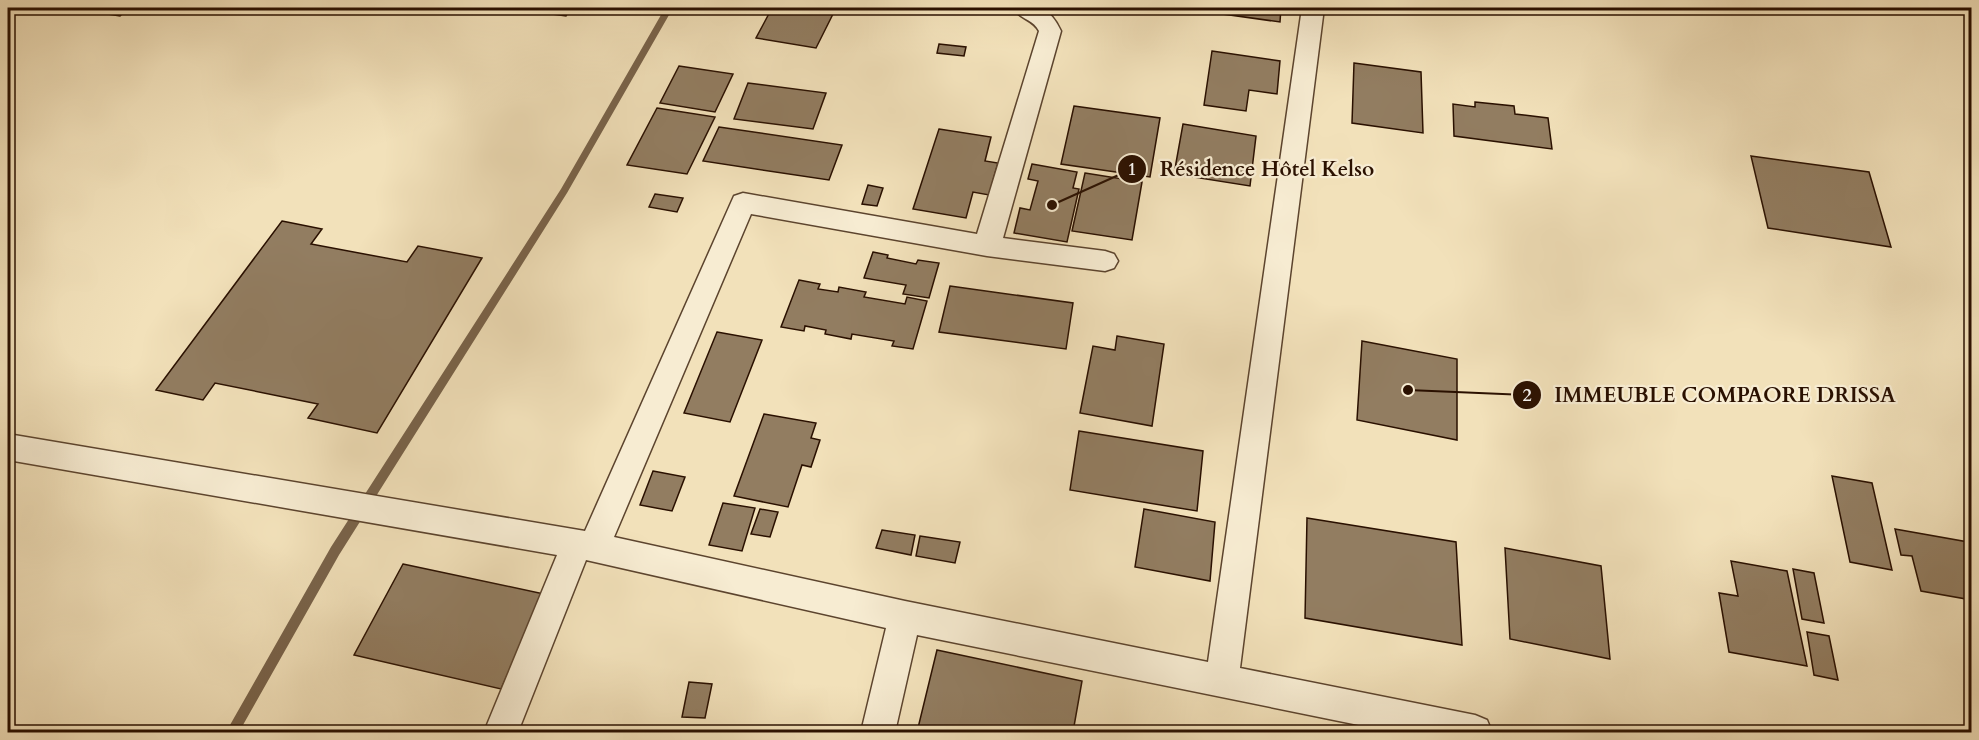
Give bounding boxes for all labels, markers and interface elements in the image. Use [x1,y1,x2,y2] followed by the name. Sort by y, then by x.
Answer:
[1117,149,1386,188] callout: Résidence Hôtel Kelso
[1160,155,1374,184] text: Résidence Hôtel Kelso
[1127,157,1137,182] text: 1
[1512,375,1908,414] callout: IMMEUBLE COMPAORE DRISSA
[1554,381,1896,410] text: IMMEUBLE COMPAORE DRISSA
[1522,383,1532,408] text: 2

